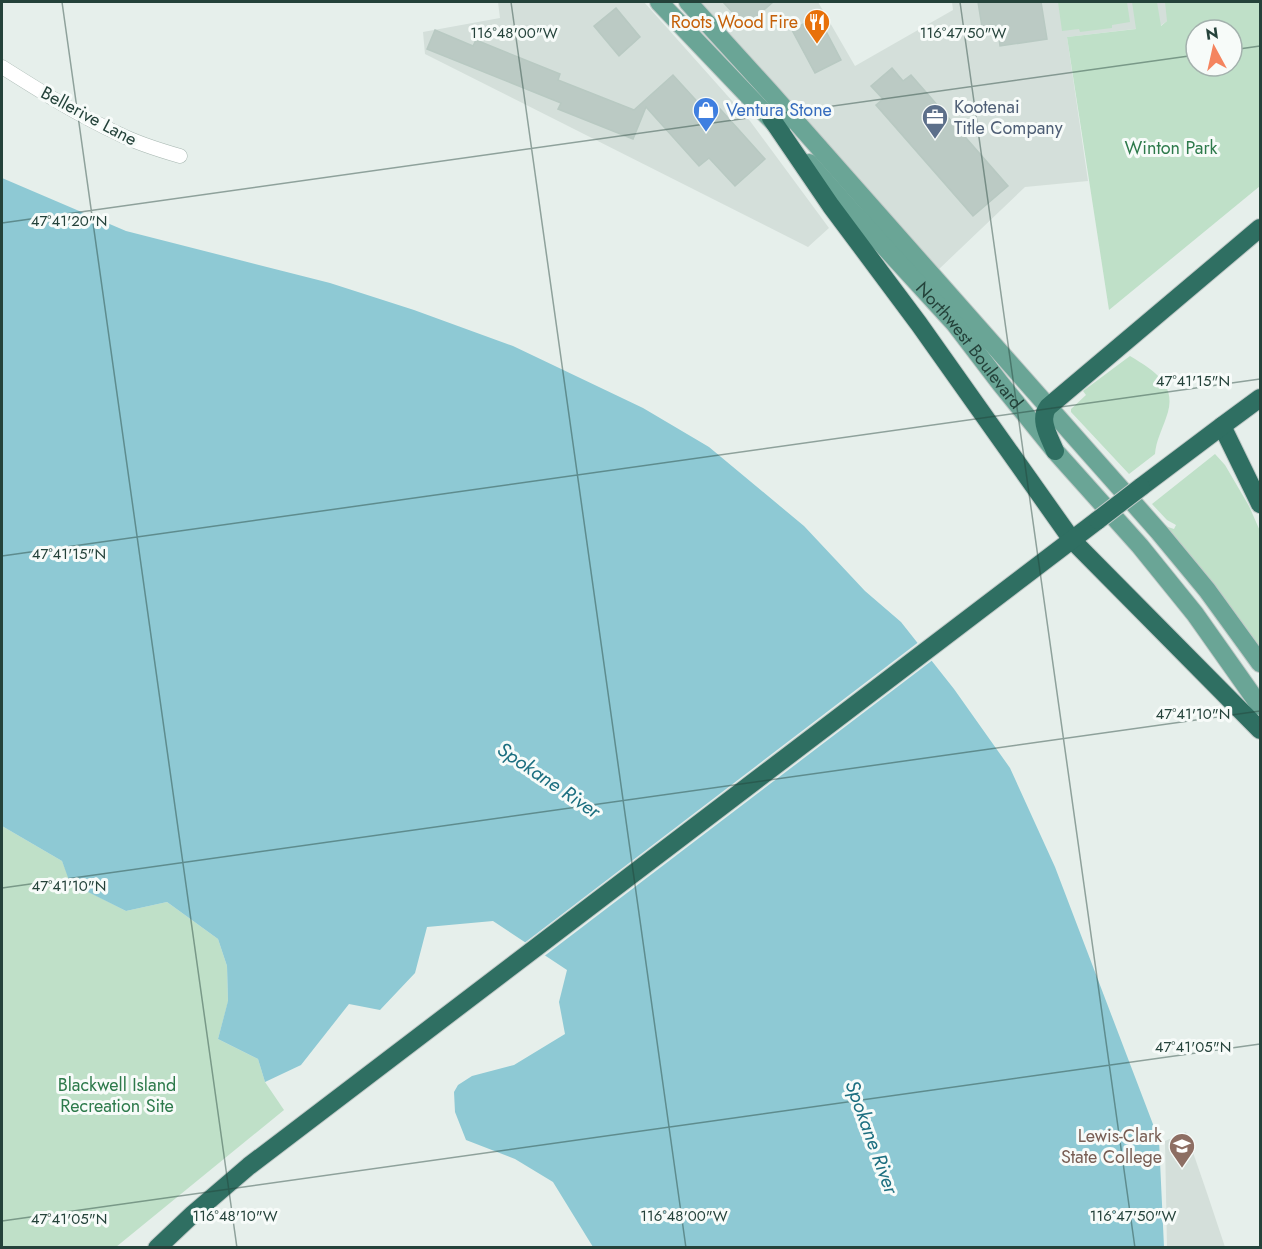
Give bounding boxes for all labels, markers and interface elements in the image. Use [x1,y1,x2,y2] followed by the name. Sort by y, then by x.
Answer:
[802,7,832,45] restaurant icon: Roots Wood Fire
[671,9,798,35] place label: Roots Wood Fire
[1184,18,1244,78] north arrow
[1204,21,1220,46] text: N
[470,22,558,44] text: 116°48'00"W
[920,22,1006,44] text: 116°47'50"W
[36,80,142,152] street label: Bellerive Lane
[954,94,1063,141] place label: Kootenai Title Company
[691,95,721,133] shop icon: Ventura Stone
[726,97,832,123] place label: Ventura Stone
[920,102,950,140] office icon: Kootenai Title Company
[1124,135,1218,161] park label: Winton Park
[31,210,107,232] text: 47°41'20"N
[910,276,1029,415] street label: Northwest Boulevard
[1156,370,1230,392] text: 47°41'15"N
[32,543,106,565] text: 47°41'15"N
[1156,703,1230,725] text: 47°41'10"N
[491,735,607,826] water label: Spokane River
[32,875,106,897] text: 47°41'10"N
[1155,1036,1231,1058] text: 47°41'05"N
[58,1072,176,1119] park label: Blackwell Island Recreation Site
[838,1076,906,1199] water label: Spokane River
[1061,1123,1162,1170] place label: Lewis-Clark State College
[1167,1131,1197,1169] school or university icon: Lewis-Clark State College
[192,1205,278,1227] text: 116°48'10"W
[640,1205,728,1227] text: 116°48'00"W
[1090,1205,1176,1227] text: 116°47'50"W
[31,1208,107,1230] text: 47°41'05"N

